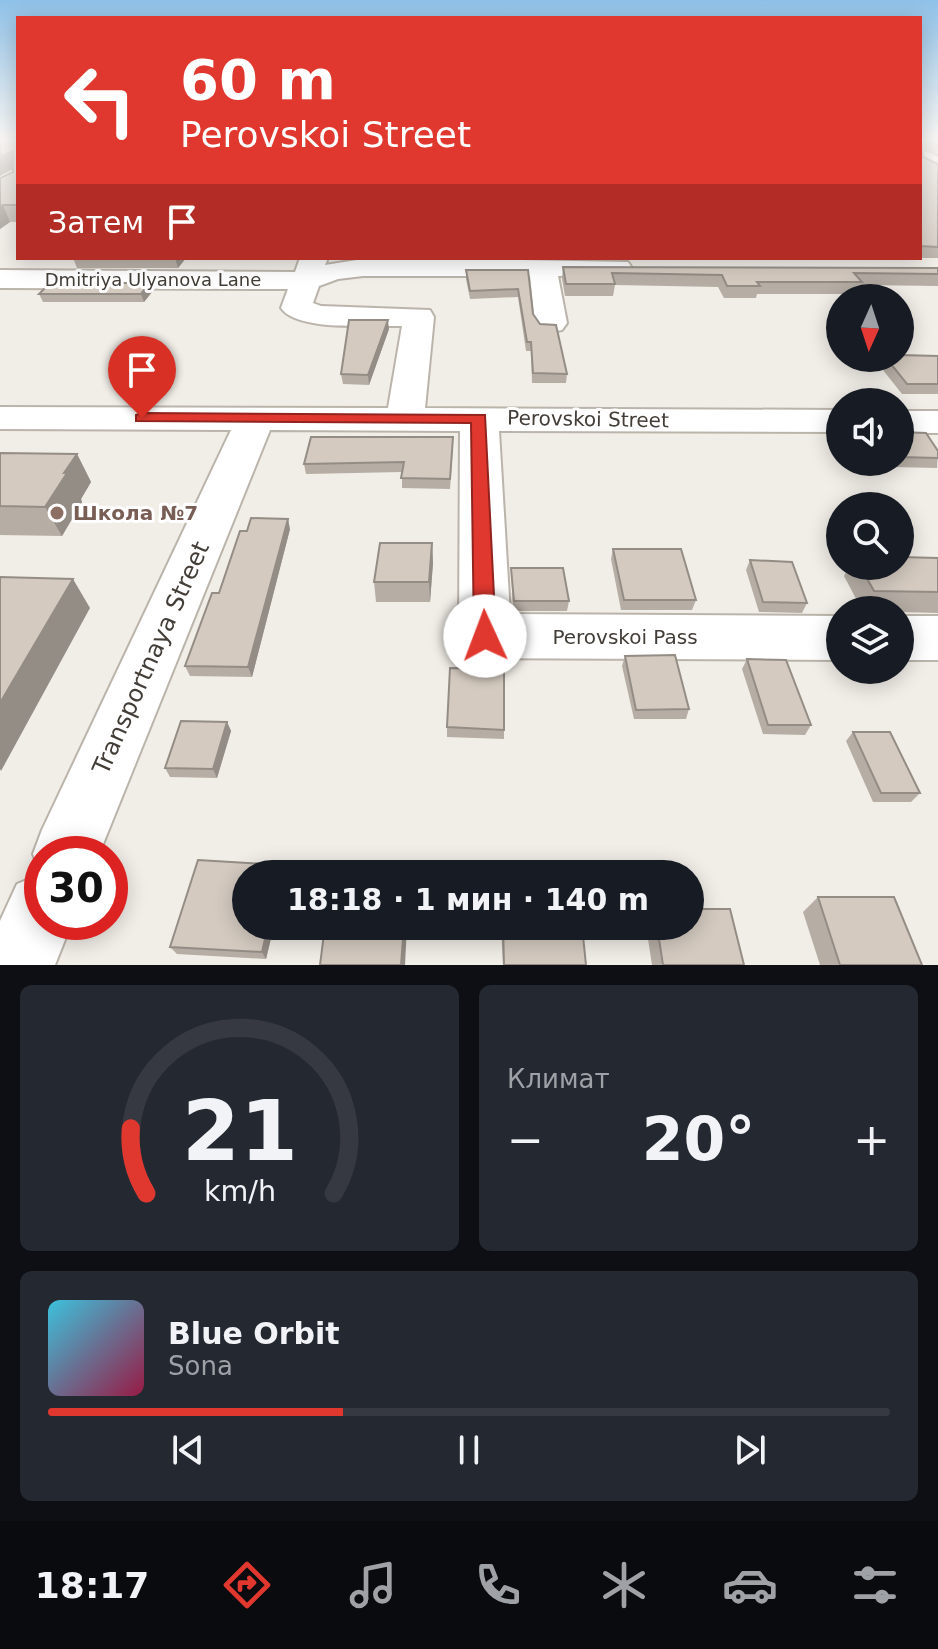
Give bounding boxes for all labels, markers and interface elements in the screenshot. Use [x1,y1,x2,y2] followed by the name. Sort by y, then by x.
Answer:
[180,47,336,112] text: 60 m
[48,48,152,152] icon: left
[180,114,471,155] text: Perovskoi Street
[160,200,204,244] icon: arrive
[48,205,144,240] text: Затем
[45,269,261,290] street label: Dmitriya Ulyanova Lane
[826,284,914,372] north arrow
[826,284,914,684] map controls
[108,336,176,418] pin
[120,348,164,392] icon: arrive
[826,388,914,476] button: sound
[507,406,669,432] street label: Perovskoi Street
[826,492,914,580] button: search
[73,501,198,525] place label: Школа №7
[48,504,66,522] marker: Школа №7
[87,537,215,780] street label: Transportnaya Street
[443,594,527,678] position arrow
[826,596,914,684] button: layers
[552,625,698,649] street label: Perovskoi Pass
[24,836,128,940] speed limit sign: 30
[287,882,649,917] text: 18:18 · 1 мин · 140 m
[507,1064,610,1094] text: Климат
[182,1083,297,1180] text: 21
[642,1104,755,1174] text: 20°
[507,1114,544,1165] text: −
[853,1114,890,1165] text: +
[203,1174,276,1208] text: km/h
[168,1316,340,1351] text: Blue Orbit
[168,1351,233,1381] text: Sona
[166,1428,210,1472] icon: previous
[447,1428,491,1472] icon: pause
[728,1428,772,1472] icon: next
[219,1557,275,1613] icon: directions
[345,1557,401,1613] icon: music
[470,1557,526,1613] icon: phone
[596,1557,652,1613] icon: climate
[722,1557,778,1613] icon: car
[847,1557,903,1613] icon: filters
[35,1565,149,1606] text: 18:17

